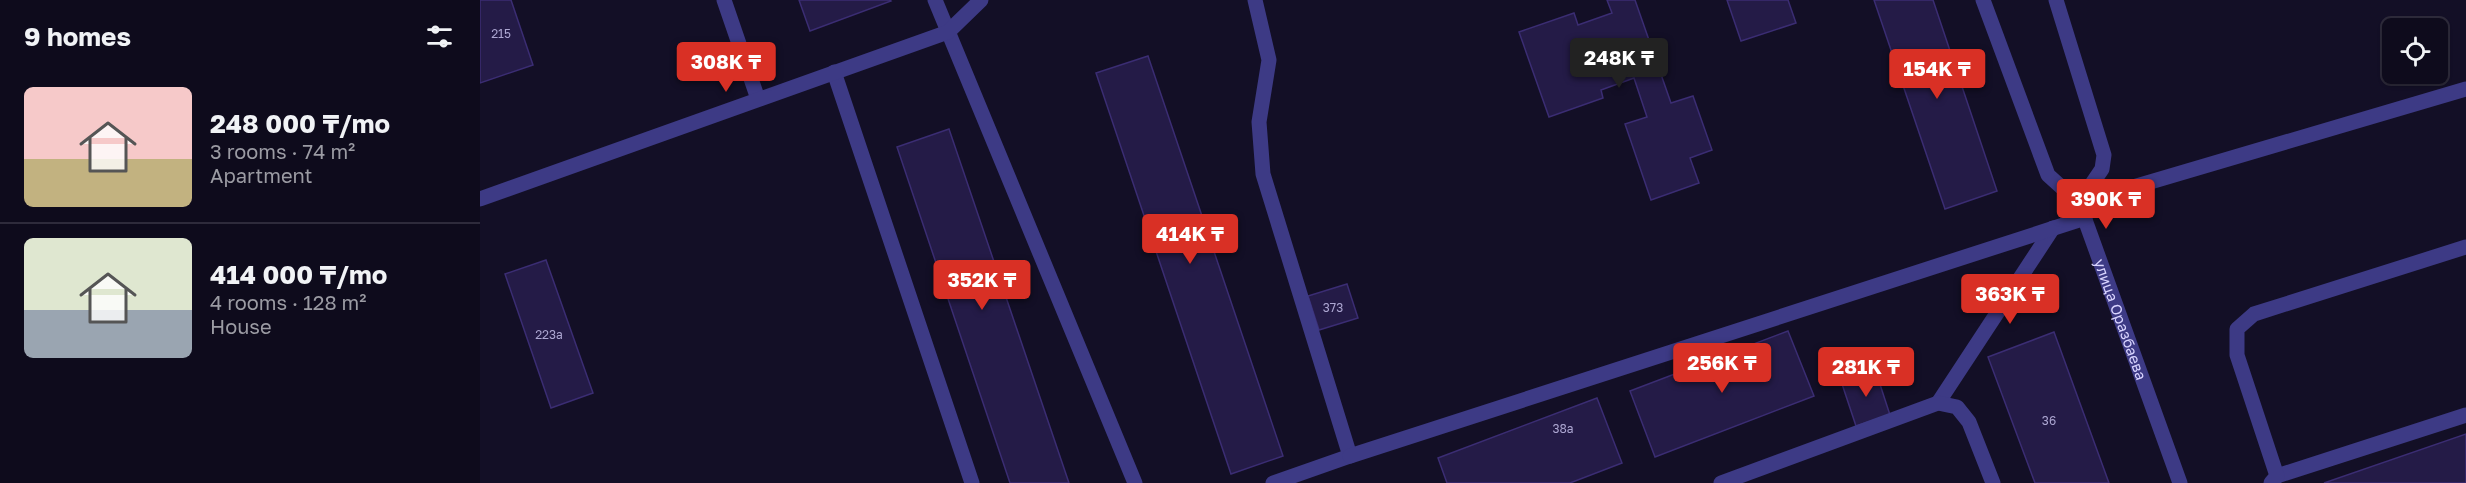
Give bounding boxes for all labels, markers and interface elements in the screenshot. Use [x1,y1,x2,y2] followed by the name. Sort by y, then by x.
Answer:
[2382,18,2448,84] map controls
[2382,18,2448,84] button: locate
[423,20,456,53] icon: filters
[24,21,131,52] text: 9 homes
[491,26,511,41] house number: 215
[1570,38,1668,89] pin: 248K ₸
[677,42,775,93] pin: 308K ₸
[1584,45,1654,69] text: 248K ₸
[691,49,761,73] text: 308K ₸
[1888,49,1986,100] pin: 154K ₸
[1903,56,1971,80] text: 154K ₸
[210,108,390,139] text: 248 000 ₸/mo
[72,111,144,183] icon: home
[210,139,355,163] text: 3 rooms · 74 m²
[210,163,313,187] text: Apartment
[2057,179,2155,230] pin: 390K ₸
[2071,186,2141,210] text: 390K ₸
[1141,214,1239,265] pin: 414K ₸
[1156,221,1224,245] text: 414K ₸
[2091,256,2151,382] street label: улица Оразбаева
[210,259,387,290] text: 414 000 ₸/mo
[933,260,1031,311] pin: 352K ₸
[72,262,144,334] icon: home
[947,267,1017,291] text: 352K ₸
[1961,274,2059,325] pin: 363K ₸
[1975,281,2045,305] text: 363K ₸
[210,290,367,314] text: 4 rooms · 128 m²
[1323,300,1343,315] house number: 373
[210,314,272,338] text: House
[535,327,563,342] house number: 223а
[1673,343,1771,394] pin: 256K ₸
[1817,347,1915,398] pin: 281K ₸
[1687,350,1757,374] text: 256K ₸
[1832,354,1900,378] text: 281K ₸
[2042,413,2056,428] house number: 36
[1552,421,1574,436] house number: 38а

